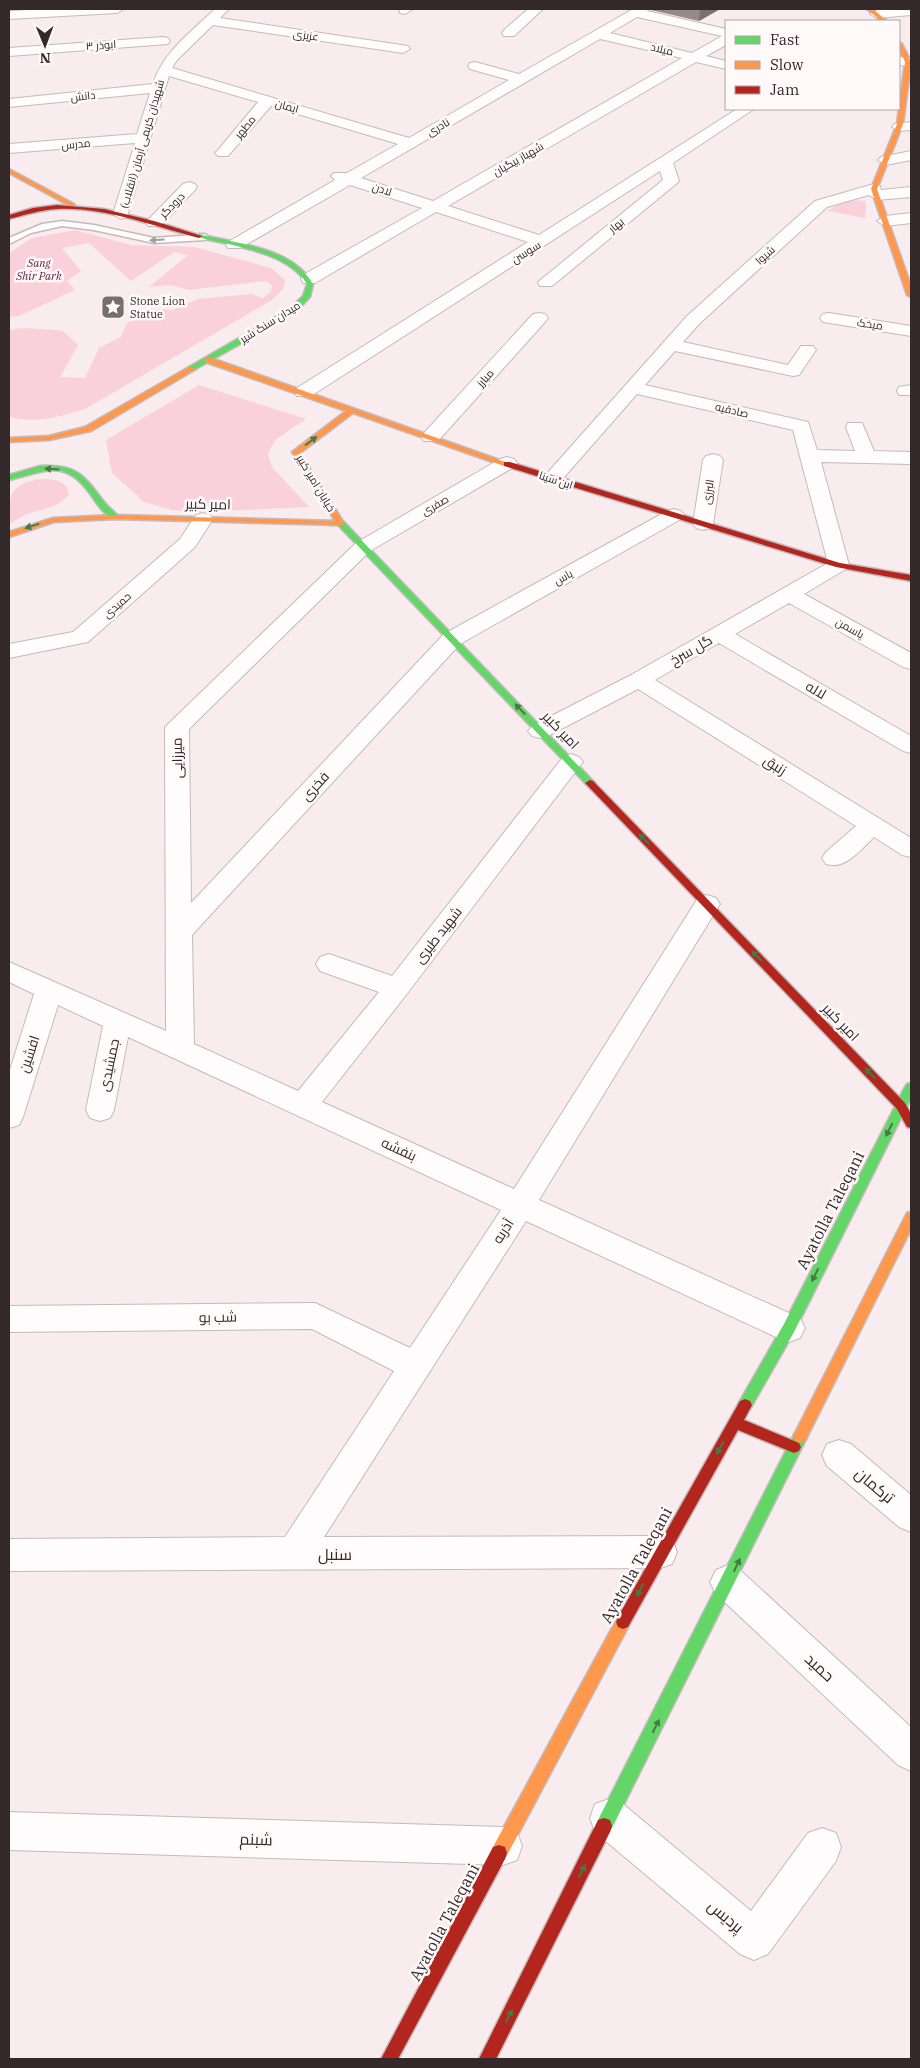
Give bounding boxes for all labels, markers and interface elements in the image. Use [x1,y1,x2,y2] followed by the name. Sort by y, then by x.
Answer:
[20,20,70,70] north arrow
[725,20,900,110] legend
[292,26,320,44] street label: عزیزی
[770,30,800,49] text: Fast
[85,37,117,53] street label: ابوذر ۳
[649,40,675,58] street label: میلاد
[40,49,51,67] text: N
[770,55,804,74] text: Slow
[117,78,167,210] street label: شهیدان کریمی آرمان (انقلاب)
[770,80,799,99] text: Jam
[70,88,96,104] street label: دانش
[274,96,300,116] street label: ایمان
[231,113,259,142] street label: مطهر
[424,115,452,139] street label: نادری
[61,136,91,152] street label: مدرس
[490,139,546,179] street label: شهباز بیگیان
[370,179,394,199] street label: لادن
[156,189,188,221] street label: درودگر
[604,214,627,236] street label: بهار
[149,236,165,244] one-way arrow
[509,238,543,266] street label: سوسن
[752,243,778,267] street label: شیوا
[15,256,62,283] park label: Sang Shir Park
[100,294,126,320] place icon: Stone Lion Statue
[130,294,185,321] place label: Stone Lion Statue
[236,298,303,347] street label: میدان سنگ شیر
[856,315,884,333] street label: میخک
[473,366,497,391] street label: مبارز
[714,399,750,421] street label: صادقیه
[304,436,318,446] one-way arrow
[293,451,339,514] street label: خیابان امیر کبیر
[44,465,60,473] one-way arrow
[537,468,575,492] street label: ابن سینا
[699,478,717,506] street label: البرزی
[419,492,451,518] street label: صفری
[184,495,231,513] street label: امیر کبیر
[24,523,39,531] one-way arrow
[551,566,575,588] street label: یاس
[100,589,134,621] street label: حمیدی
[833,615,867,642] street label: یاسمن
[667,631,715,669] street label: گل سرخ
[802,677,830,703] street label: لاله
[514,703,526,715] one-way arrow
[538,707,583,753] street label: امیر کبیر
[168,737,186,779] street label: میرزایی
[760,751,790,779] street label: زنبق
[297,768,333,804] street label: فخری
[638,833,650,845] one-way arrow
[410,903,466,967] street label: شهید طیری
[751,950,763,962] one-way arrow
[818,999,863,1045] street label: امیر کبیر
[15,1033,43,1075] street label: افشین
[95,1037,123,1093] street label: جمشیدی
[864,1067,876,1079] one-way arrow
[885,1123,893,1137] one-way arrow
[378,1133,420,1165] street label: بنفشه
[792,1148,868,1272] street label: Ayatolla Taleqani
[488,1215,518,1247] street label: آذربه
[811,1268,819,1282] one-way arrow
[199,1308,237,1326] street label: شب بو
[716,1441,724,1455] one-way arrow
[851,1463,899,1508] street label: ترکمان
[596,1503,676,1627] street label: Ayatolla Taleqani
[318,1544,352,1565] street label: سنبل
[733,1558,741,1572] one-way arrow
[636,1583,645,1596] one-way arrow
[801,1648,839,1686] street label: حمید
[652,1718,660,1733] one-way arrow
[239,1828,273,1852] street label: شبنم
[405,1860,483,1984] street label: Ayatolla Taleqani
[578,1863,586,1878] one-way arrow
[703,1895,749,1939] street label: پردیس
[505,2009,513,2023] one-way arrow

